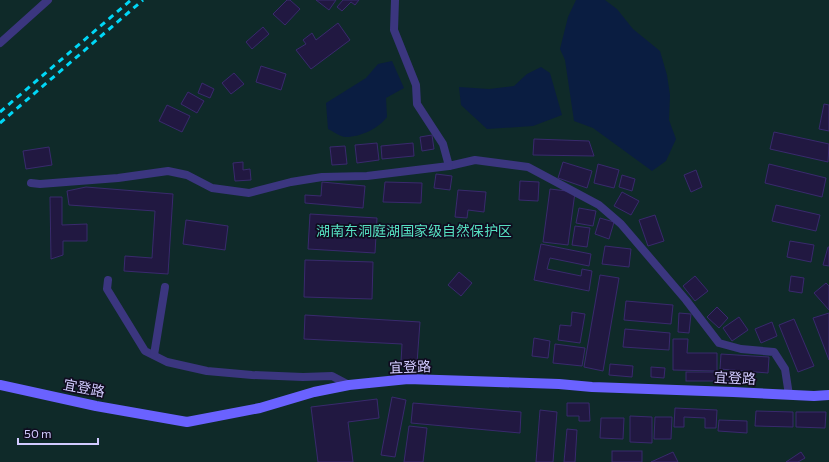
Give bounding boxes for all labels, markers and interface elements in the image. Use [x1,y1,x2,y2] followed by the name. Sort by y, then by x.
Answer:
[316,222,512,239] park label: 湖南东洞庭湖国家级自然保护区
[389,357,431,376] street label: 宜登路
[714,368,756,387] street label: 宜登路
[62,375,106,400] street label: 宜登路
[18,420,98,446] scale bar
[24,426,52,440] text: 50 m

